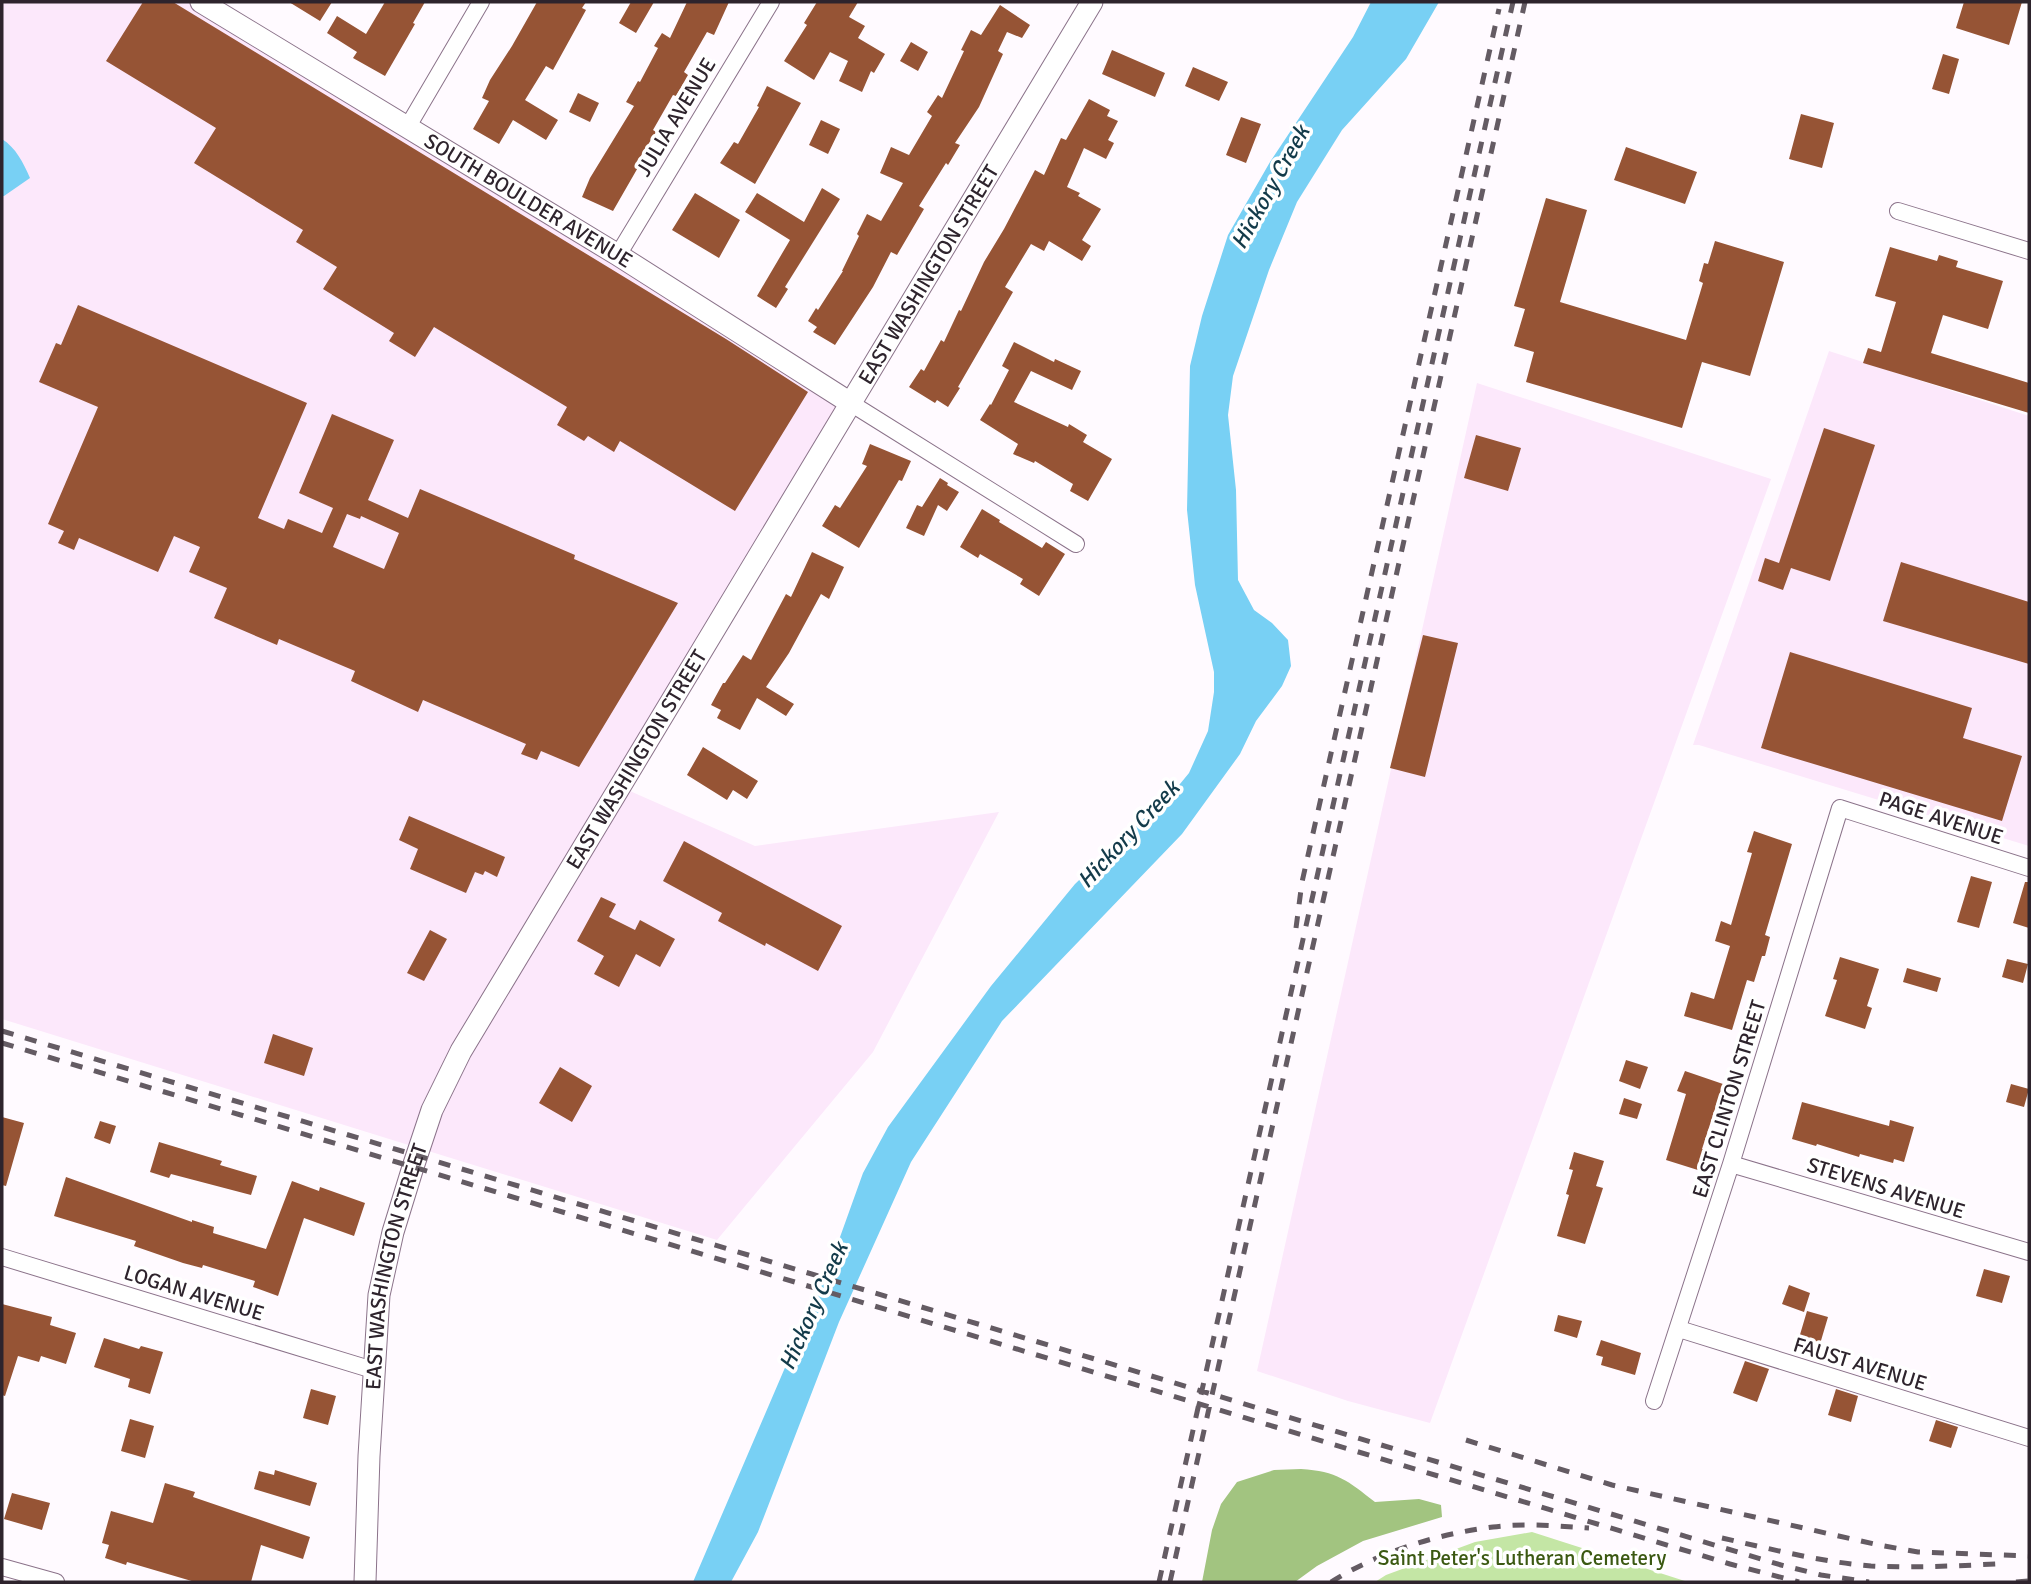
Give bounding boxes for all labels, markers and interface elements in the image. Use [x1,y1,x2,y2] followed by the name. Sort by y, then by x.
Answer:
[630,53,722,181] street label: JULIA AVENUE
[1225,118,1318,254] water label: Hickory Creek
[420,128,637,274] street label: SOUTH BOULDER AVENUE
[853,160,1005,389] street label: EAST WASHINGTON STREET
[560,644,713,874] street label: EAST WASHINGTON STREET
[1071,773,1187,894] water label: Hickory Creek
[1876,786,2006,850] street label: PAGE AVENUE
[1687,996,1772,1201] street label: EAST CLINTON STREET
[360,1140,433,1391] street label: EAST WASHINGTON STREET
[1804,1152,1968,1224] street label: STEVENS AVENUE
[772,1235,856,1375] water label: Hickory Creek
[121,1259,267,1327] street label: LOGAN AVENUE
[1790,1331,1930,1397] street label: FAUST AVENUE
[1378,1545,1666,1571] park label: Saint Peter's Lutheran Cemetery

